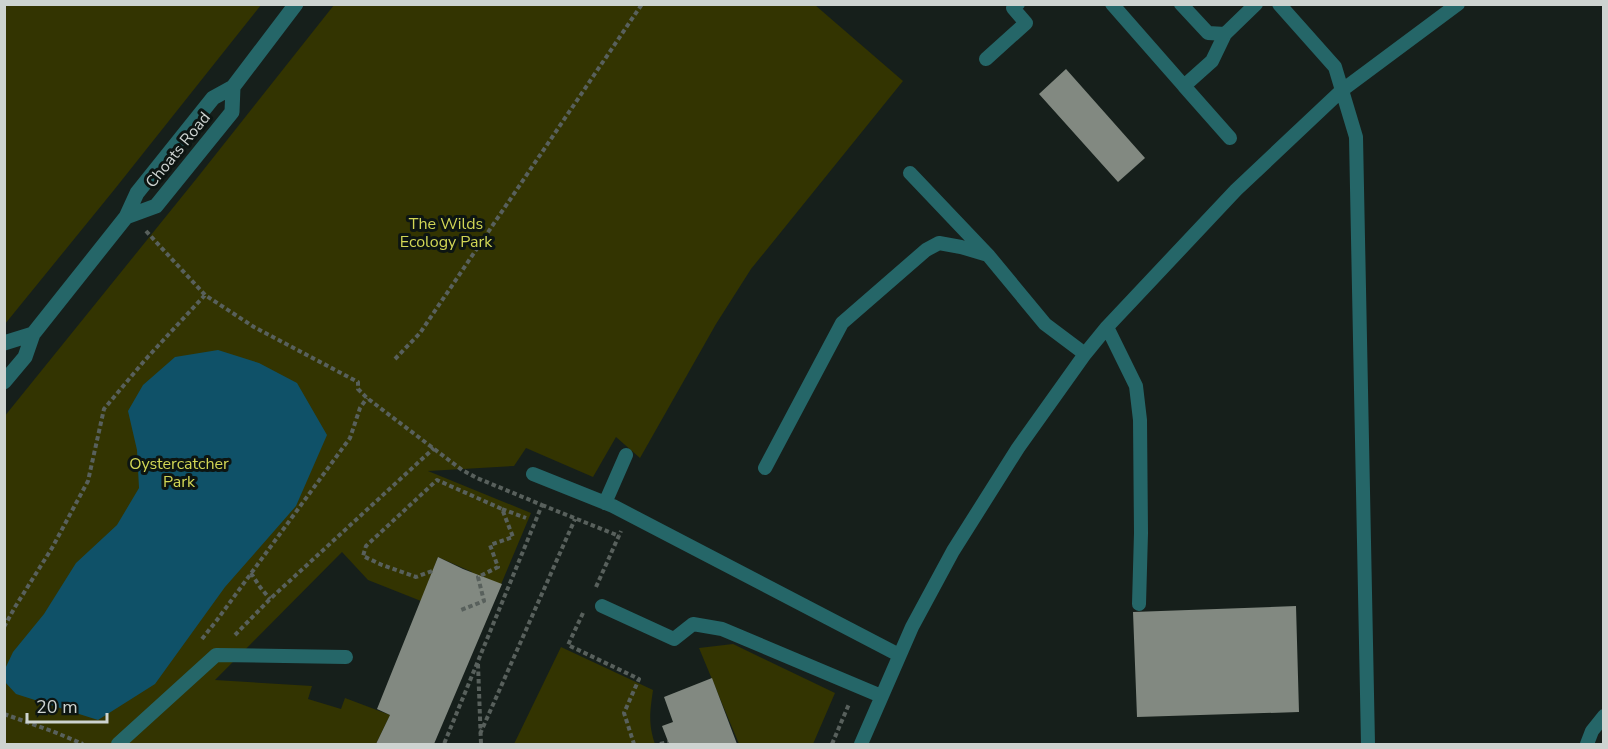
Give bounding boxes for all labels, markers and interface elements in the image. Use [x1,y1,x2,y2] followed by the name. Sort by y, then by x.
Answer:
[141,107,215,193] street label: Choats Road
[400,213,493,253] park label: The Wilds Ecology Park
[129,453,229,493] park label: Oystercatcher Park
[27,686,106,724] scale bar
[36,695,78,719] text: 20 m

